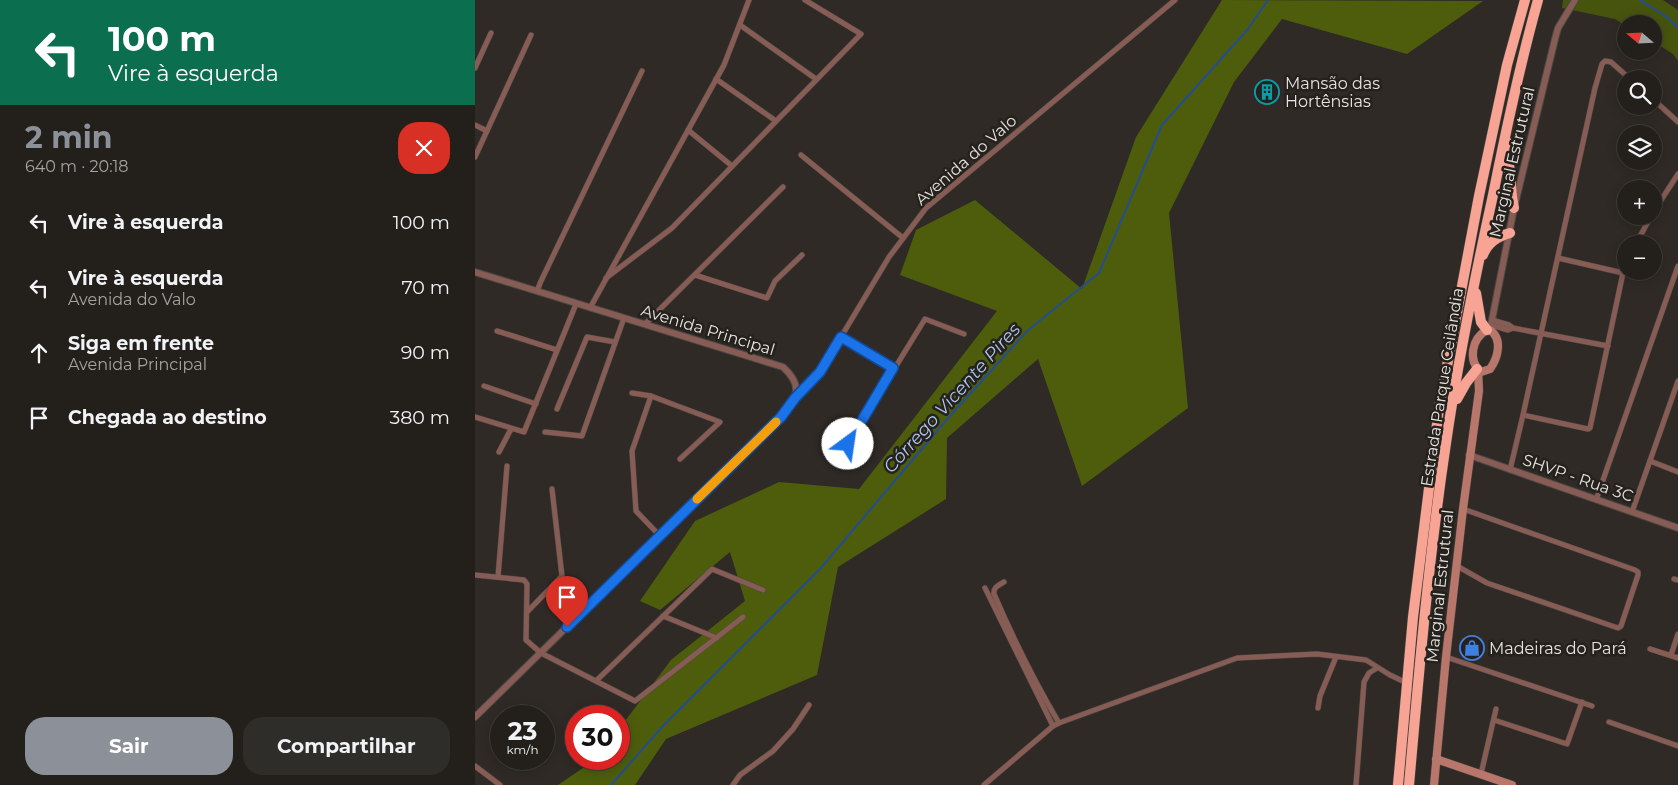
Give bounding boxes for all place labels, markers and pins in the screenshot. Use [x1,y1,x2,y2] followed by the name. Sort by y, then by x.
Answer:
[1285,74,1380,111] place label: Mansão das Hortênsias
[1254,79,1280,105] building icon: Mansão das Hortênsias
[546,576,588,627] pin
[1459,635,1485,661] shop icon: Madeiras do Pará
[1489,639,1627,658] place label: Madeiras do Pará

